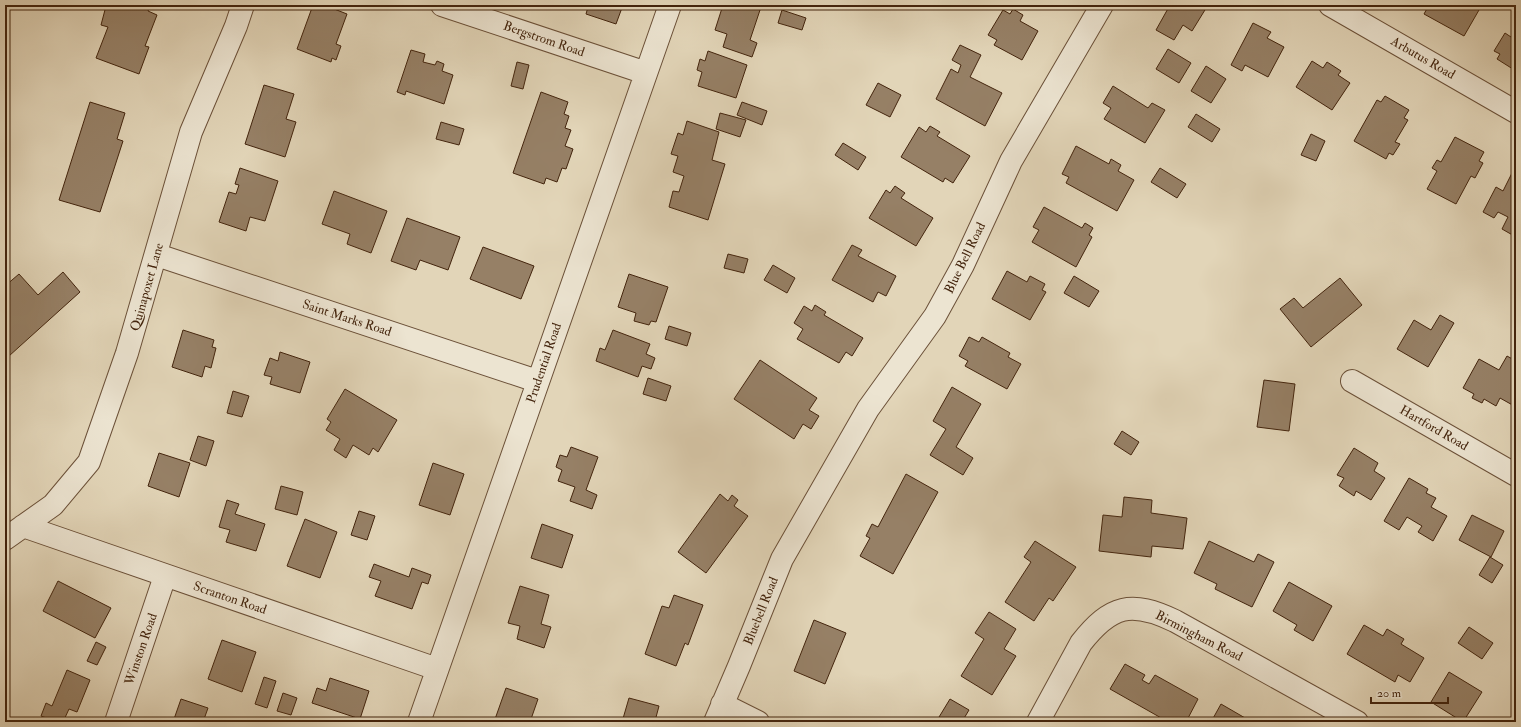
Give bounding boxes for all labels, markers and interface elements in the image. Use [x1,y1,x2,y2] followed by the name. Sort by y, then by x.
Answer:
[501,18,587,61] street label: Bergstrom Road
[1387,33,1458,83] street label: Arbutus Road
[941,219,989,296] street label: Blue Bell Road
[127,241,168,333] street label: Quinapoxet Lane
[300,296,394,340] street label: Saint Marks Road
[523,320,565,405] street label: Prudential Road
[1397,402,1472,454] street label: Hartford Road
[740,574,782,648] street label: Bluebell Road
[191,578,269,618] street label: Scranton Road
[1153,607,1246,665] street label: Birmingham Road
[121,610,161,688] street label: Winston Road
[1371,679,1448,705] scale bar
[1377,686,1402,701] text: 20 m

